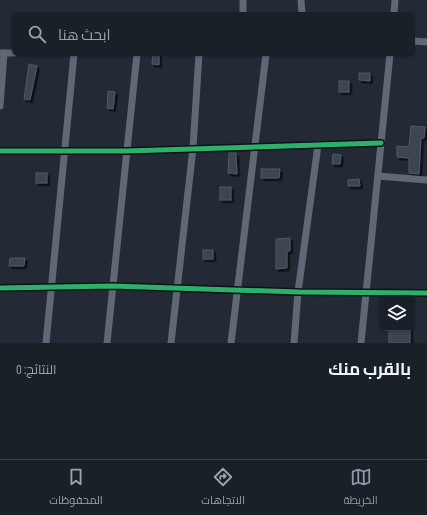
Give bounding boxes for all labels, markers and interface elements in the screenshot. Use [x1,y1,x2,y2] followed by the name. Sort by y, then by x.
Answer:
[12,12,415,56] search box
[26,23,48,45] icon: search
[58,26,111,45] text: ابحث هنا
[379,295,415,331] map controls
[379,295,415,331] button: layers
[328,360,411,380] text: بالقرب منك
[16,362,57,378] text: النتائج: 0
[49,466,103,510] tab: المحفوظات
[201,466,245,510] tab: الاتجاهات
[343,466,378,510] tab: الخريطة

